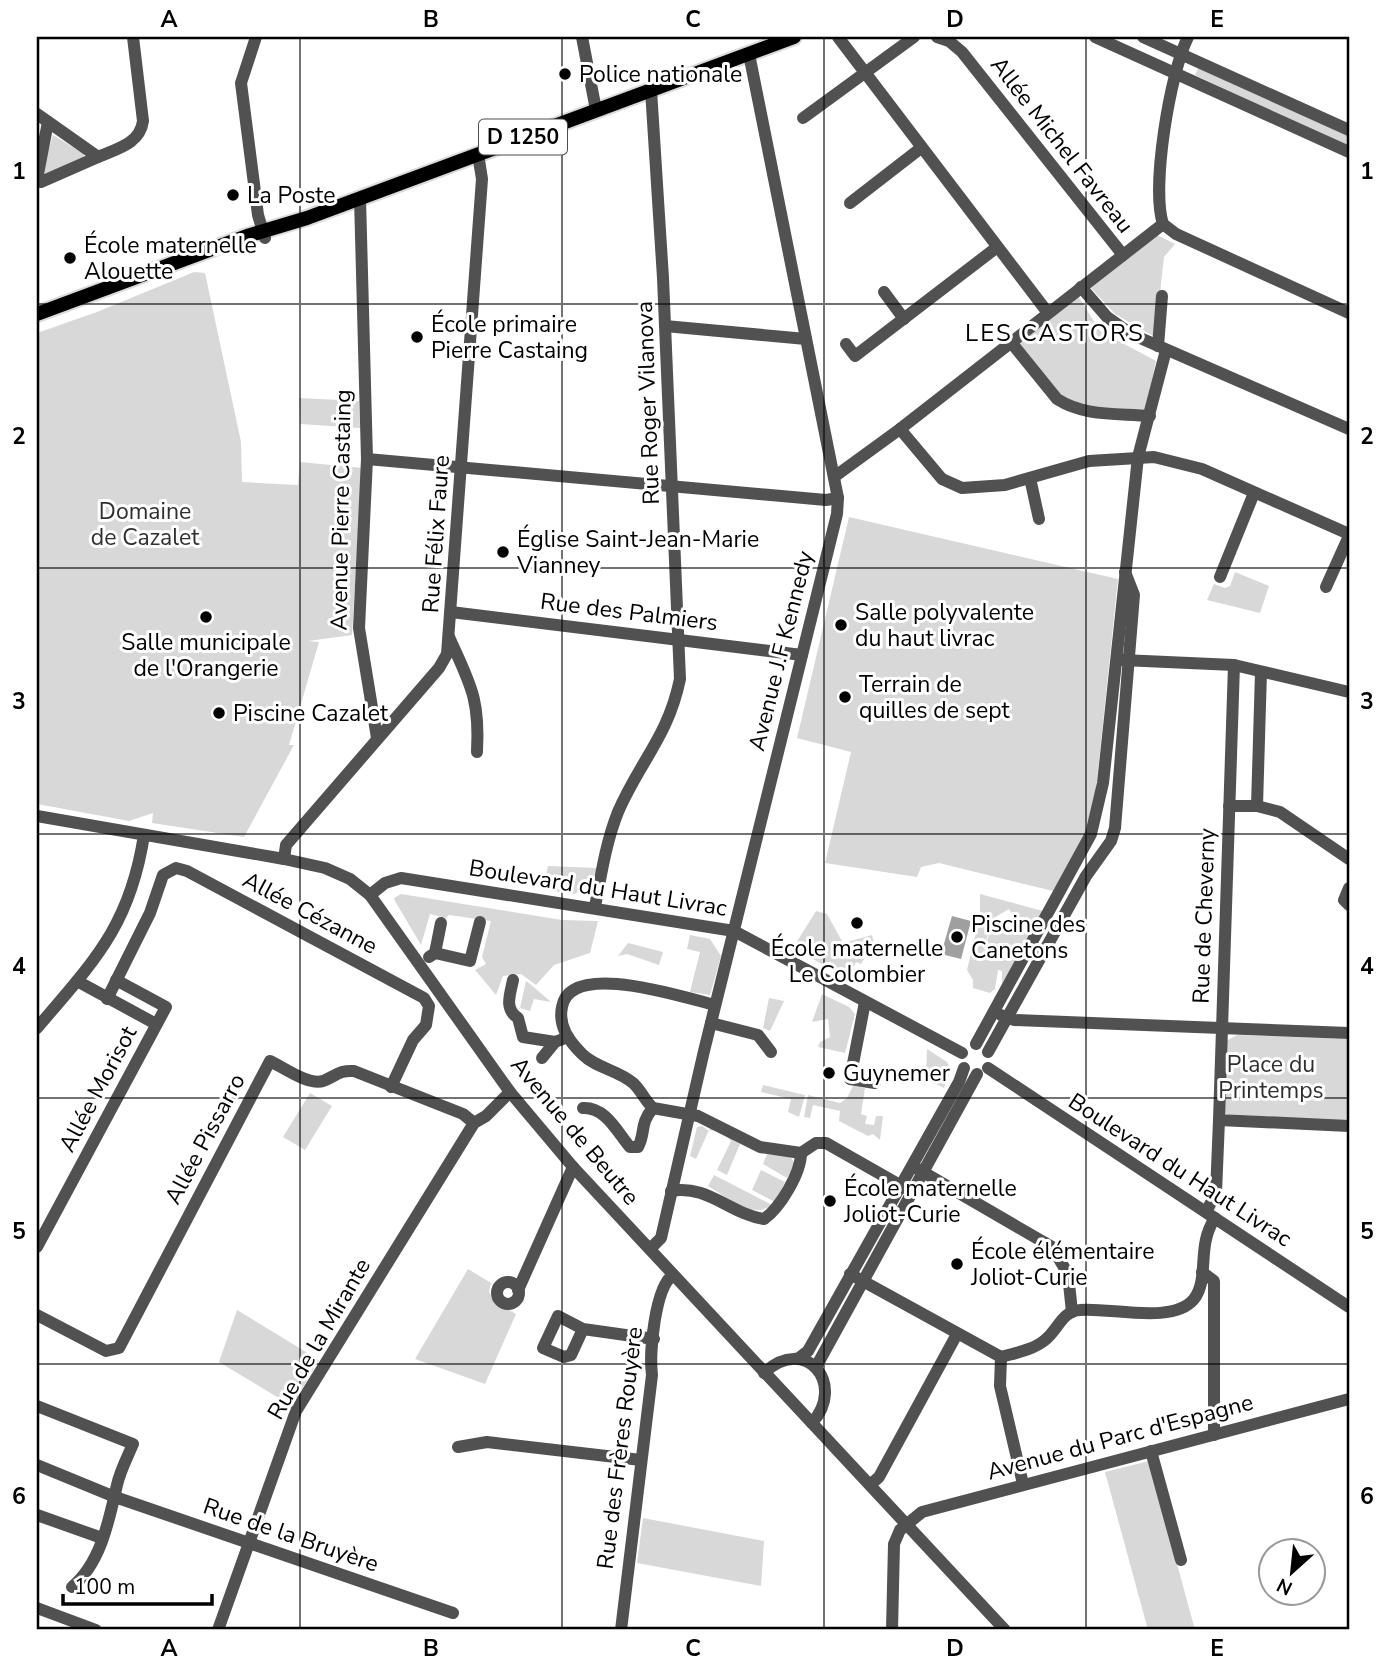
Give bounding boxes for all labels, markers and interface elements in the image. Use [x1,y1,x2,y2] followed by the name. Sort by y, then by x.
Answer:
[160,4,178,35] text: A
[423,4,439,35] text: B
[685,4,701,35] text: C
[946,4,964,35] text: D
[1210,4,1224,35] text: E
[983,50,1141,240] street label: Allée Michel Favreau
[579,59,742,90] place label: Police nationale
[557,66,573,82] marker: Police nationale
[479,120,567,154] road number: D 1250
[12,156,26,187] text: 1
[1360,156,1374,187] text: 1
[247,180,336,211] place label: La Poste
[225,187,241,203] marker: La Poste
[84,230,257,287] place label: École maternelle Alouette
[62,250,78,266] marker: École maternelle Alouette
[629,301,667,505] street label: Rue Roger Vilanova
[431,309,588,366] place label: École primaire Pierre Castaing
[965,317,1145,349] district label: LES CASTORS
[409,329,425,345] marker: École primaire Pierre Castaing
[323,389,359,631] street label: Avenue Pierre Castaing
[12,421,26,452] text: 2
[1360,421,1374,452] text: 2
[415,454,457,614] street label: Rue Félix Faure
[91,496,200,553] park label: Domaine de Cazalet
[516,524,759,581] place label: Église Saint-Jean-Marie Vianney
[495,544,511,560] marker: Église Saint-Jean-Marie Vianney
[741,548,821,754] street label: Avenue J.F Kennedy
[539,586,719,638] street label: Rue des Palmiers
[855,597,1034,654] place label: Salle polyvalente du haut livrac
[198,609,214,625] marker: Salle municipale de l'Orangerie
[833,617,849,633] marker: Salle polyvalente du haut livrac
[121,627,291,684] place label: Salle municipale de l'Orangerie
[859,669,1011,726] place label: Terrain de quilles de sept
[12,686,26,717] text: 3
[1360,686,1374,717] text: 3
[837,689,853,705] marker: Terrain de quilles de sept
[233,698,389,729] place label: Piscine Cazalet
[211,705,227,721] marker: Piscine Cazalet
[1185,828,1223,1004] street label: Rue de Cheverny
[467,852,729,924] street label: Boulevard du Haut Livrac
[237,864,383,962] street label: Allée Cézanne
[971,909,1086,966] place label: Piscine des Canetons
[849,915,865,931] marker: École maternelle Le Colombier
[949,929,965,945] marker: Piscine des Canetons
[771,933,943,990] place label: École maternelle Le Colombier
[12,951,26,982] text: 4
[1360,951,1374,982] text: 4
[52,1020,145,1157] street label: Allée Morisot
[1218,1049,1324,1106] park label: Place du Printemps
[504,1050,646,1212] street label: Avenue de Beutre
[843,1058,951,1089] place label: Guynemer
[821,1065,837,1081] marker: Guynemer
[158,1068,252,1210] street label: Allée Pissarro
[1062,1086,1298,1254] street label: Boulevard du Haut Livrac
[843,1173,1017,1230] place label: École maternelle Joliot-Curie
[822,1193,838,1209] marker: École maternelle Joliot-Curie
[12,1216,26,1247] text: 5
[1360,1216,1374,1247] text: 5
[970,1236,1154,1293] place label: École élémentaire Joliot-Curie
[260,1253,378,1425] street label: Rue de la Mirante
[949,1256,965,1272] marker: École élémentaire Joliot-Curie
[590,1325,650,1571] street label: Rue des Frères Rouyère
[983,1387,1257,1487] street label: Avenue du Parc d'Espagne
[12,1481,26,1512] text: 6
[1360,1481,1374,1512] text: 6
[199,1490,383,1580] street label: Rue de la Bruyère
[1256,1538,1326,1608] north arrow
[63,1562,212,1606] scale bar
[1272,1571,1297,1601] text: N
[74,1573,135,1601] text: 100 m
[160,1633,178,1664] text: A
[423,1633,439,1664] text: B
[685,1633,701,1664] text: C
[946,1633,964,1664] text: D
[1210,1633,1224,1664] text: E

